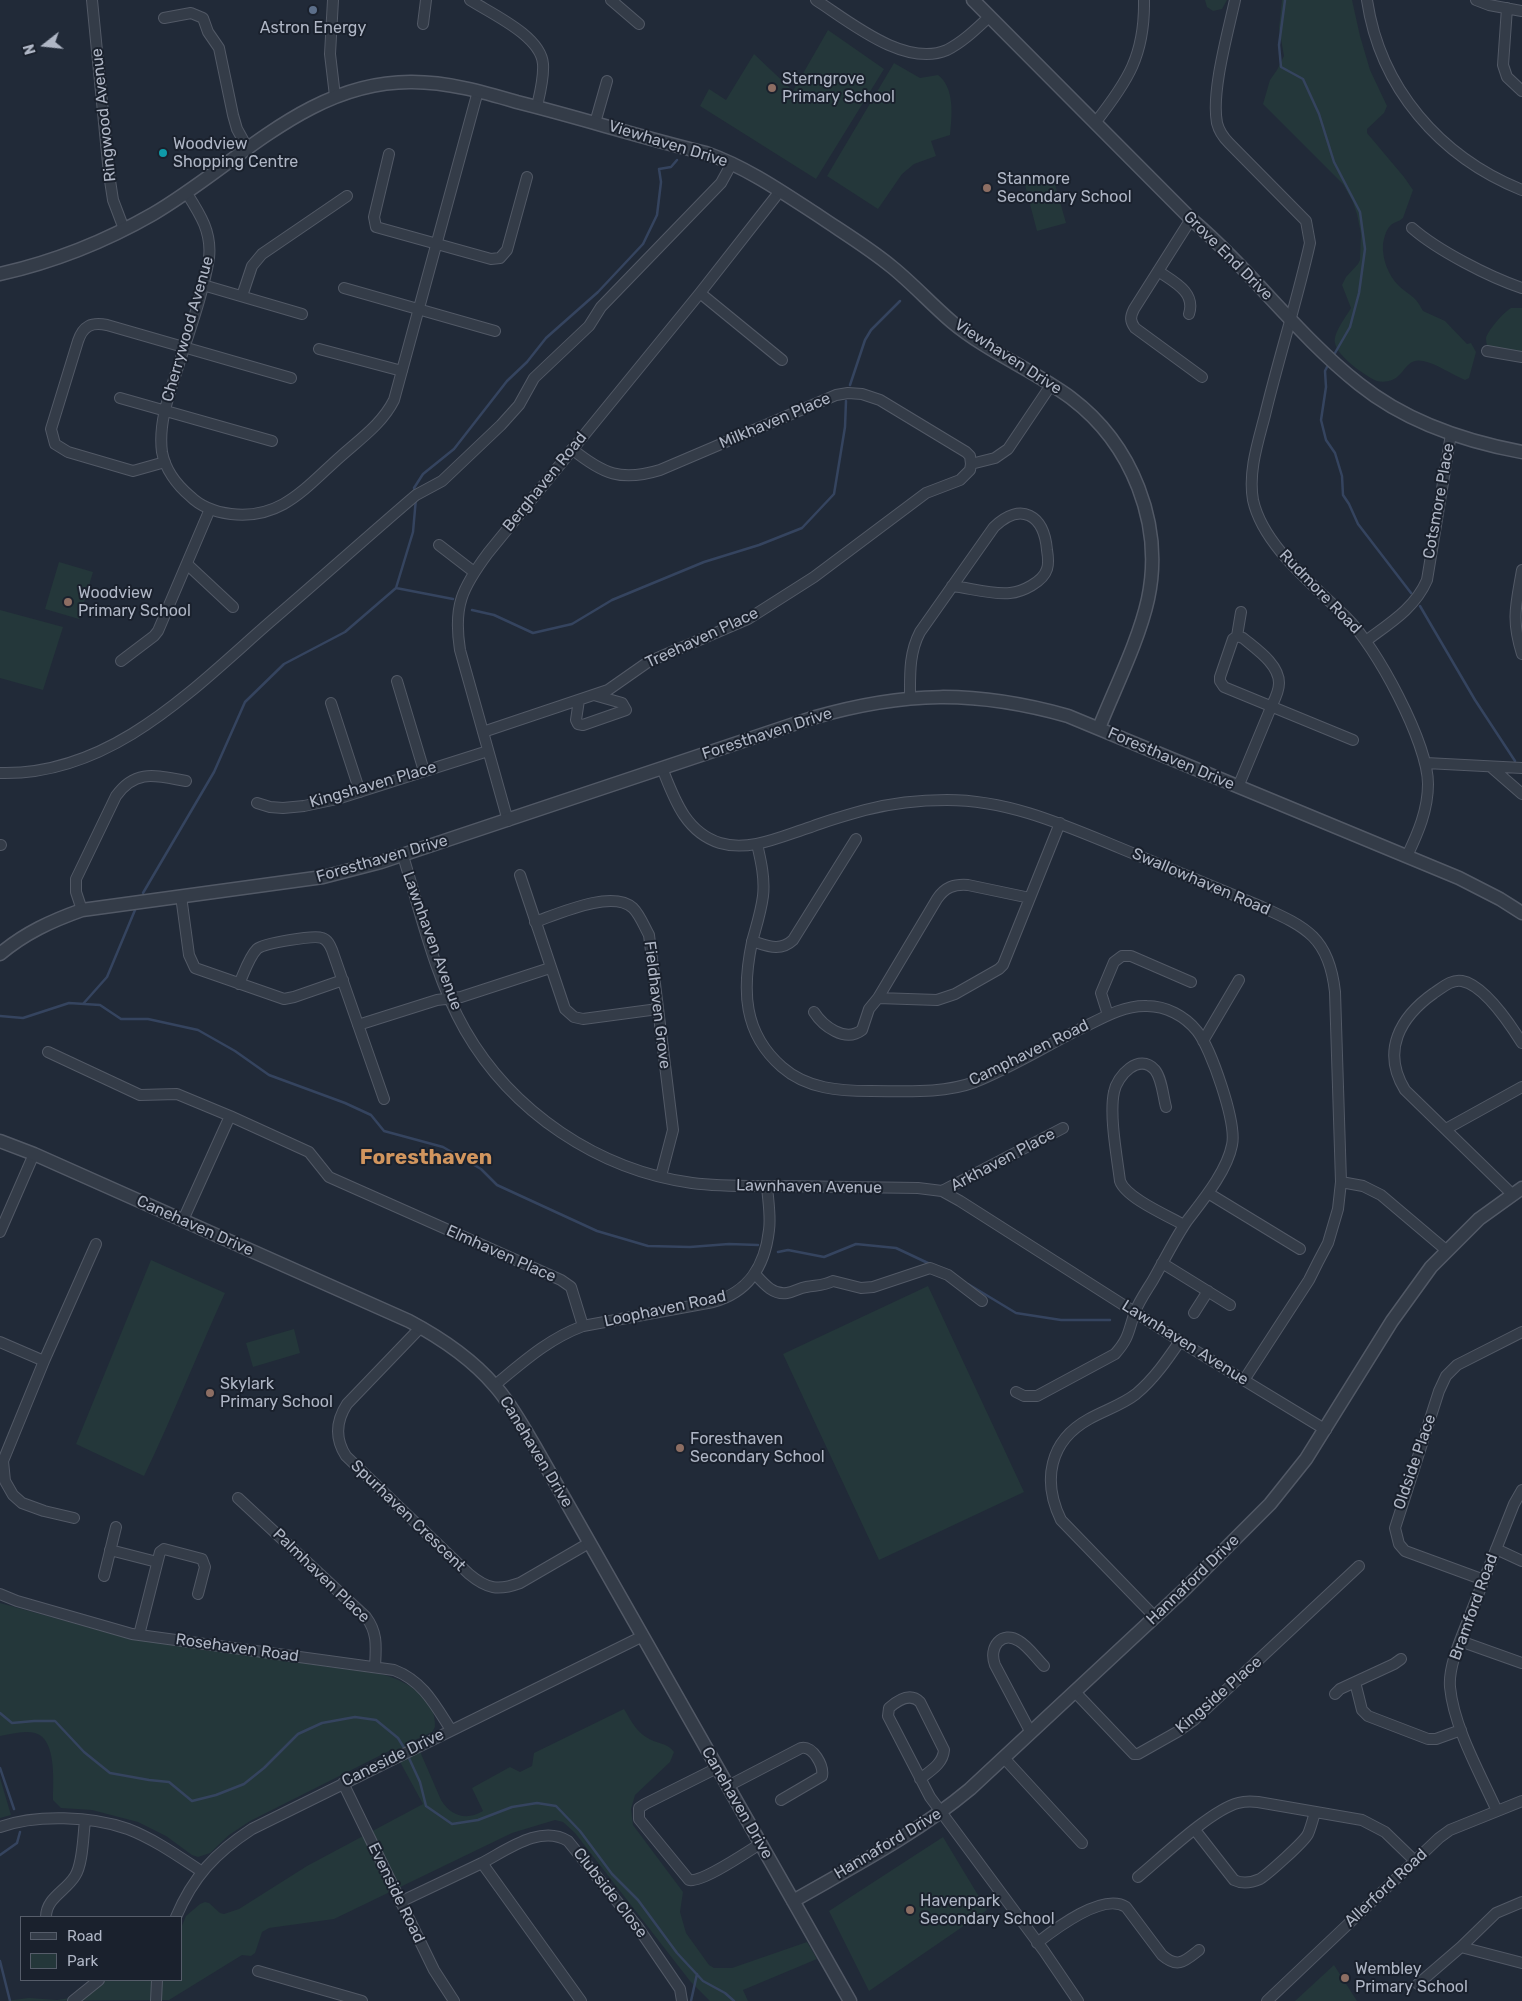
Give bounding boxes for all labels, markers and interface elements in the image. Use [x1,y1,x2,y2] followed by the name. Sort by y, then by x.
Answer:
[307,4,319,16] marker: Astron Energy
[260,18,366,38] place label: Astron Energy
[20,20,70,70] north arrow
[21,42,40,56] text: N
[87,47,121,183] street label: Ringwood Avenue
[782,69,895,107] place label: Sterngrove Primary School
[766,82,778,94] marker: Sterngrove Primary School
[606,117,730,171] street label: Viewhaven Drive
[173,134,298,172] place label: Woodview Shopping Centre
[157,147,169,159] marker: Woodview Shopping Centre
[997,169,1132,207] place label: Stanmore Secondary School
[981,182,993,194] marker: Stanmore Secondary School
[1179,207,1277,305] street label: Grove End Drive
[158,254,218,404] street label: Cherrywood Avenue
[951,315,1065,399] street label: Viewhaven Drive
[716,389,834,453] street label: Milkhaven Place
[499,428,591,536] street label: Berghaven Road
[1419,442,1459,560] street label: Cotsmore Place
[1275,546,1365,638] street label: Rudmore Road
[78,583,191,621] place label: Woodview Primary School
[62,596,74,608] marker: Woodview Primary School
[643,603,761,673] street label: Treehaven Place
[700,704,834,764] street label: Foresthaven Drive
[1105,724,1237,794] street label: Foresthaven Drive
[307,758,439,812] street label: Kingshaven Place
[314,831,450,887] street label: Foresthaven Drive
[1129,844,1273,920] street label: Swallowhaven Road
[398,869,466,1013] street label: Lawnhaven Avenue
[640,940,674,1070] street label: Fieldhaven Grove
[966,1016,1092,1090] street label: Camphaven Road
[948,1124,1058,1196] street label: Arkhaven Place
[360,1145,492,1171] district label: Foresthaven
[736,1176,882,1198] street label: Lawnhaven Avenue
[133,1192,257,1260] street label: Canehaven Drive
[443,1221,559,1287] street label: Elmhaven Place
[602,1287,728,1331] street label: Loophaven Road
[1118,1296,1252,1390] street label: Lawnhaven Avenue
[220,1374,333,1412] place label: Skylark Primary School
[204,1387,216,1399] marker: Skylark Primary School
[495,1393,577,1511] street label: Canehaven Drive
[1390,1412,1440,1512] street label: Oldside Place
[690,1429,825,1467] place label: Foresthaven Secondary School
[674,1442,686,1454] marker: Foresthaven Secondary School
[347,1456,469,1576] street label: Spurhaven Crescent
[269,1525,373,1627] street label: Palmhaven Place
[1143,1531,1243,1629] street label: Hannaford Drive
[1446,1551,1502,1663] street label: Bramford Road
[174,1630,300,1666] street label: Rosehaven Road
[1172,1652,1266,1738] street label: Kingside Place
[339,1725,447,1791] street label: Caneside Drive
[697,1744,777,1862] street label: Canehaven Drive
[831,1804,945,1884] street label: Hannaford Drive
[363,1840,429,1946] street label: Evenside Road
[569,1844,651,1942] street label: Clubside Close
[1341,1845,1431,1931] street label: Allerford Road
[920,1891,1055,1929] place label: Havenpark Secondary School
[904,1904,916,1916] marker: Havenpark Secondary School
[20,1916,182,1981] legend
[67,1927,103,1945] text: Road
[67,1952,98,1970] text: Park
[1355,1959,1468,1997] place label: Wembley Primary School
[1339,1972,1351,1984] marker: Wembley Primary School

